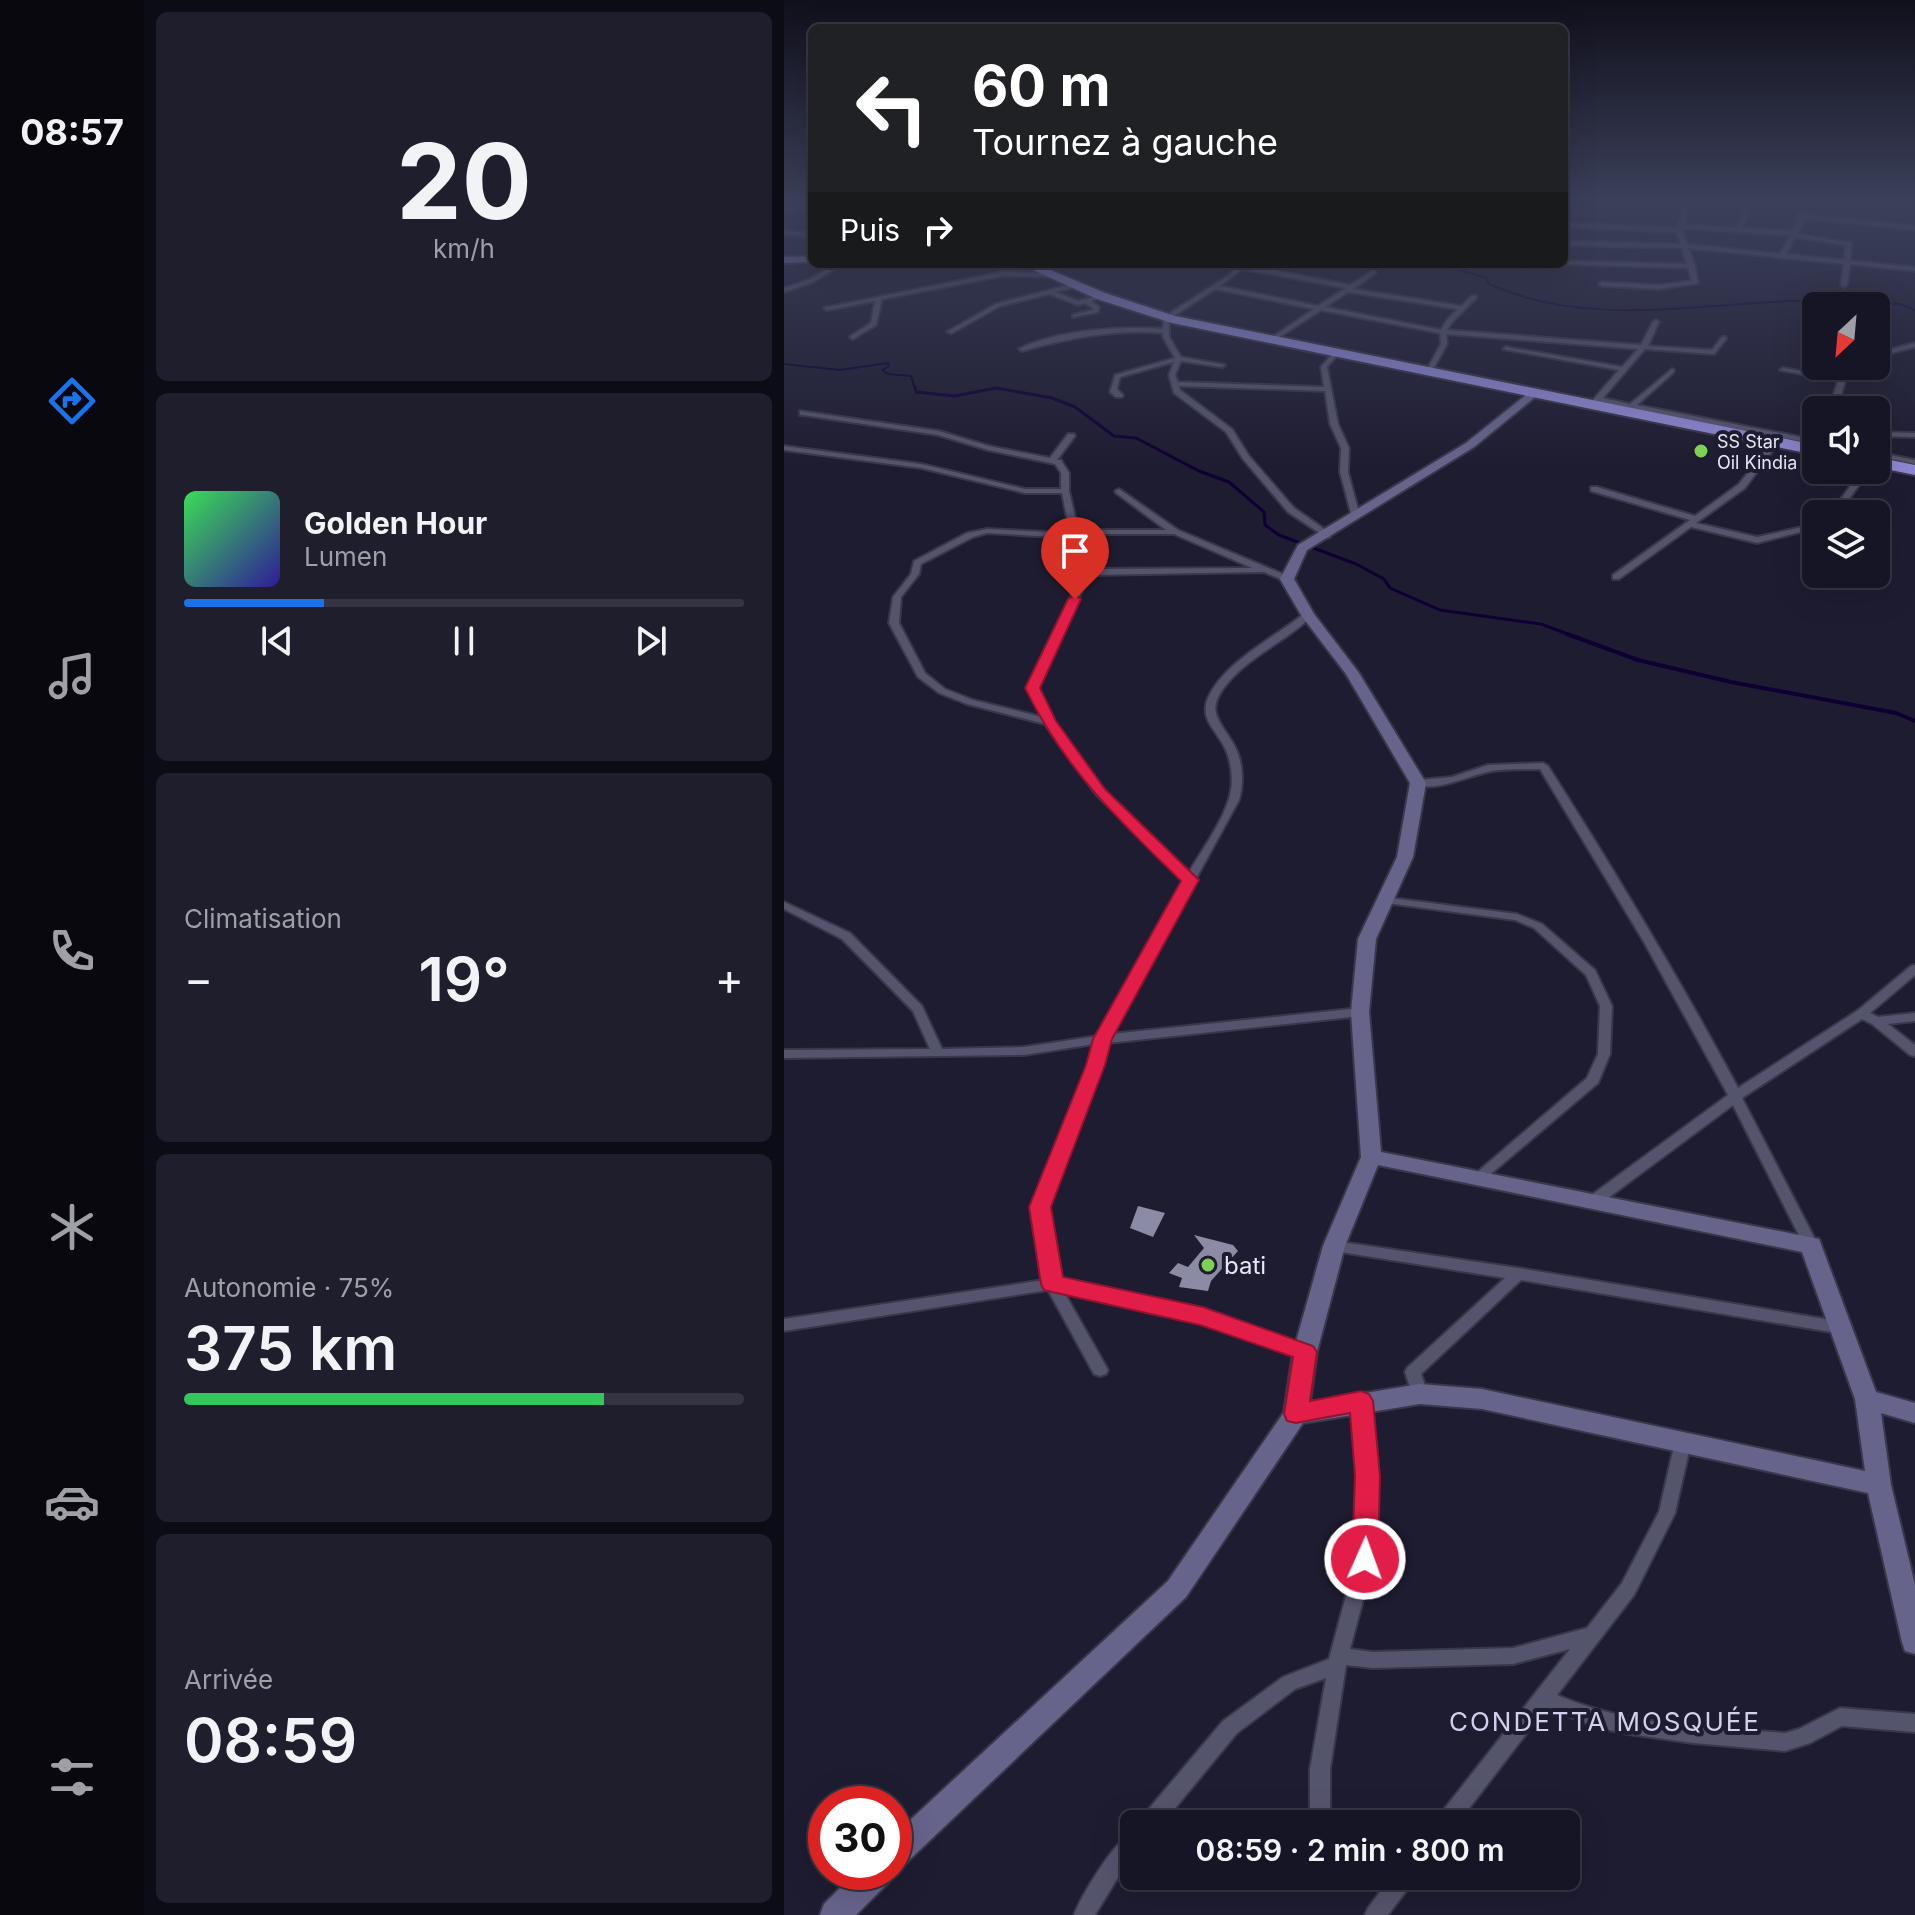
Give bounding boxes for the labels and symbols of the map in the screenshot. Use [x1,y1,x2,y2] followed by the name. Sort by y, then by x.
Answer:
[1802,292,1890,380] north arrow
[1717,431,1797,473] place label: SS Star Oil Kindia
[1692,442,1710,460] marker: SS Star Oil Kindia
[1041,517,1109,599] pin
[1224,1251,1266,1280] place label: bati
[1199,1256,1217,1274] marker: bati
[1323,1517,1407,1601] position arrow
[1449,1706,1761,1737] district label: СONDETTA MOSQUÉE
[808,1786,912,1890] speed limit sign: 30

